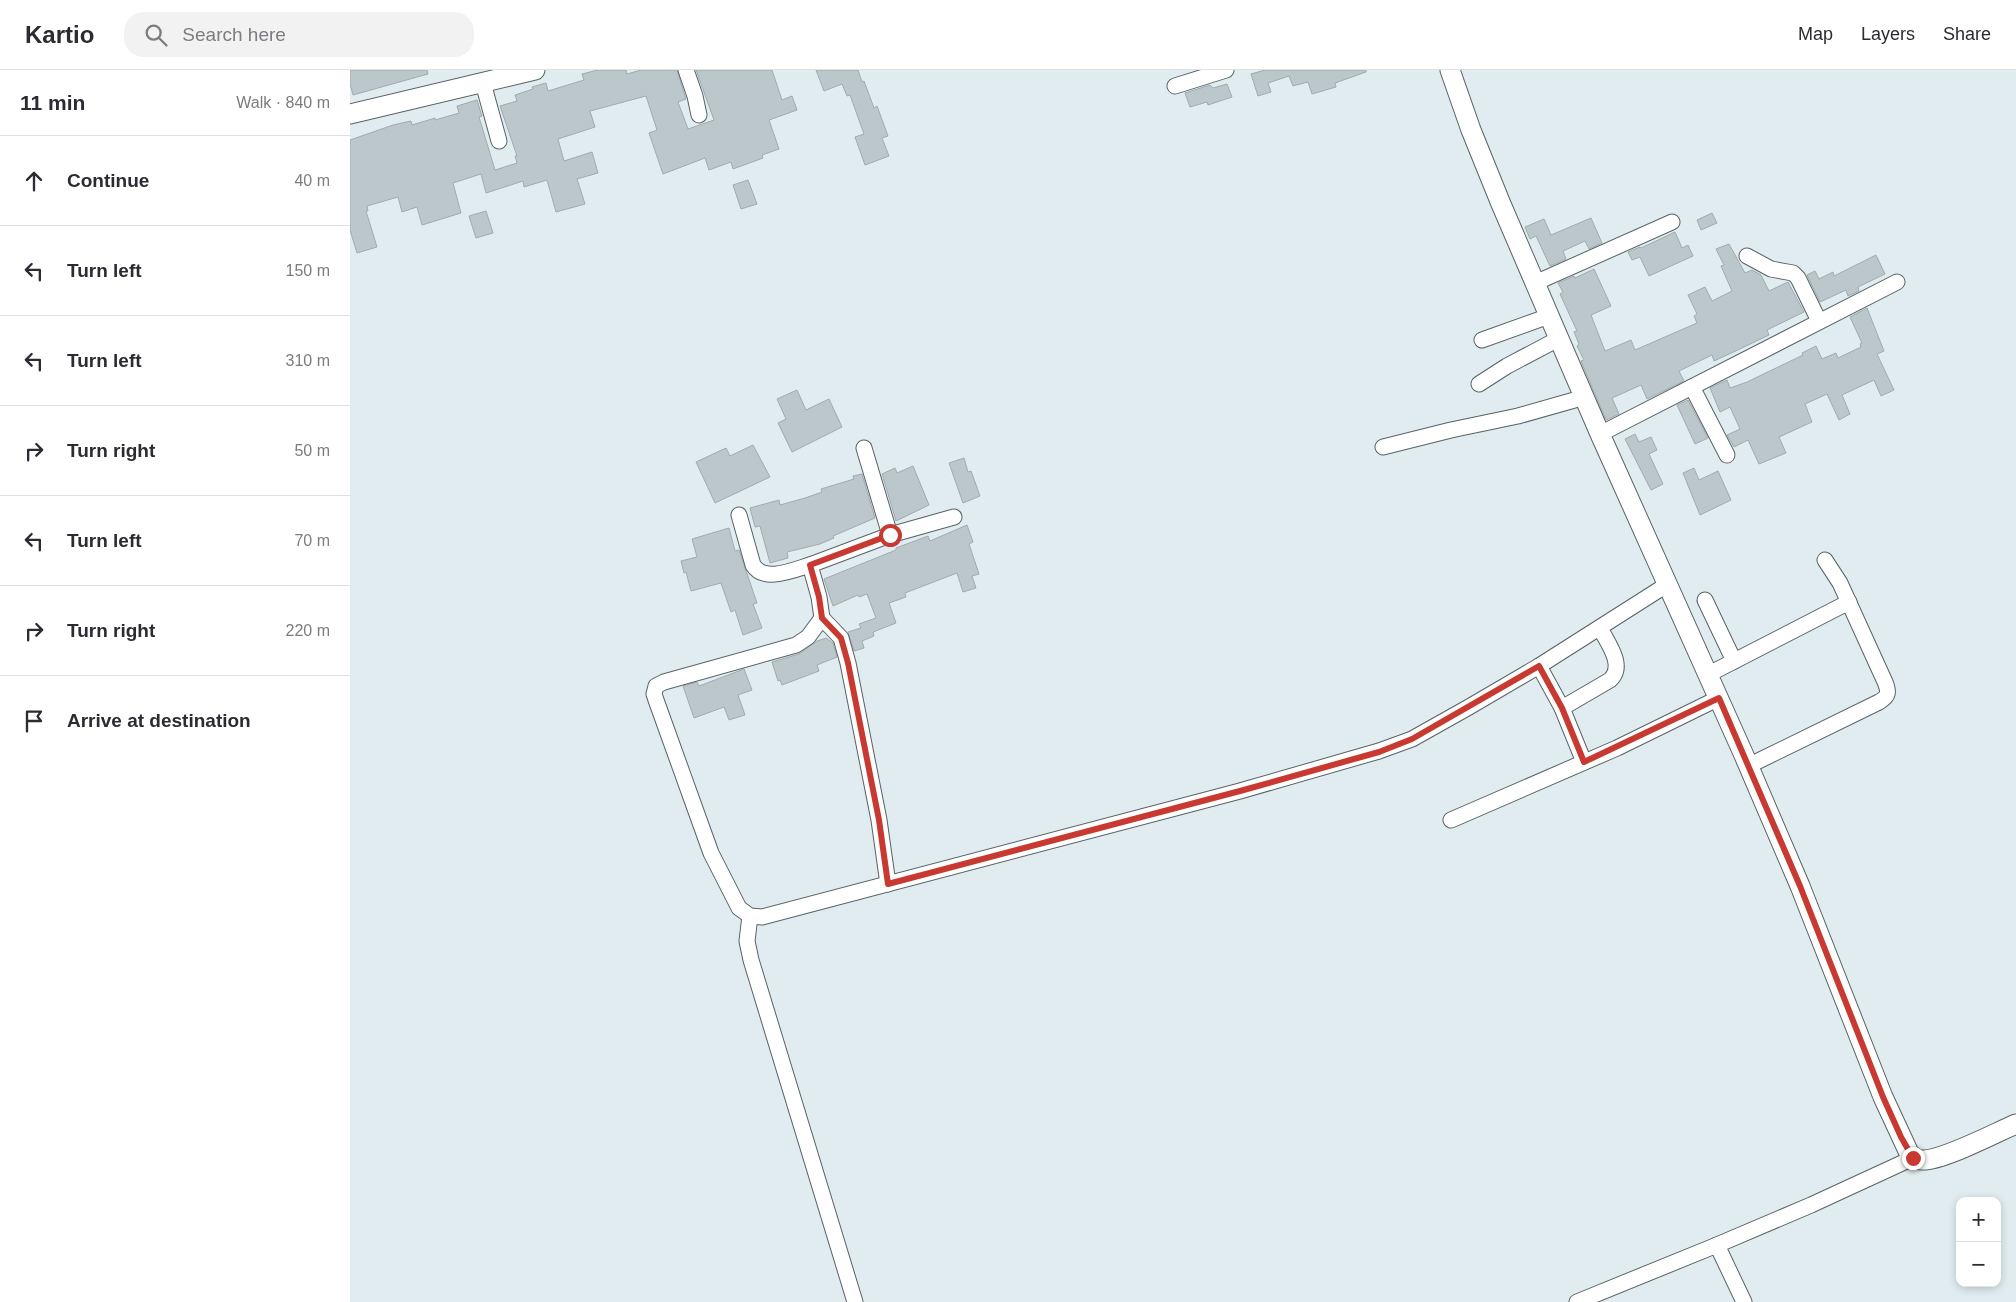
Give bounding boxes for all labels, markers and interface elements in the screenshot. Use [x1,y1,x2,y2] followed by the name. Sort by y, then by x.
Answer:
[124,12,474,57] search box
[25,21,94,48] text: Kartio
[142,21,170,49] icon: search
[182,24,286,45] text: Search here
[1798,24,1833,44] text: Map
[1861,24,1915,44] text: Layers
[1943,24,1991,44] text: Share
[20,91,85,114] text: 11 min
[236,94,330,111] text: Walk · 840 m
[20,167,48,195] icon: ahead
[67,170,149,191] text: Continue
[294,172,330,189] text: 40 m
[20,257,48,285] icon: left
[67,260,142,281] text: Turn left
[286,262,330,279] text: 150 m
[20,347,48,375] icon: left
[67,350,142,371] text: Turn left
[286,352,330,369] text: 310 m
[20,437,48,465] icon: right
[67,440,155,461] text: Turn right
[294,442,330,459] text: 50 m
[879,524,902,547] route start
[20,527,48,555] icon: left
[67,530,142,551] text: Turn left
[294,532,330,549] text: 70 m
[20,617,48,645] icon: right
[67,620,155,641] text: Turn right
[286,622,330,639] text: 220 m
[20,707,48,735] icon: arrive
[67,710,251,731] text: Arrive at destination
[1902,1147,1925,1170] route end
[1956,1197,2001,1287] map controls
[1956,1197,2001,1242] button: +
[1956,1242,2001,1287] button: −

